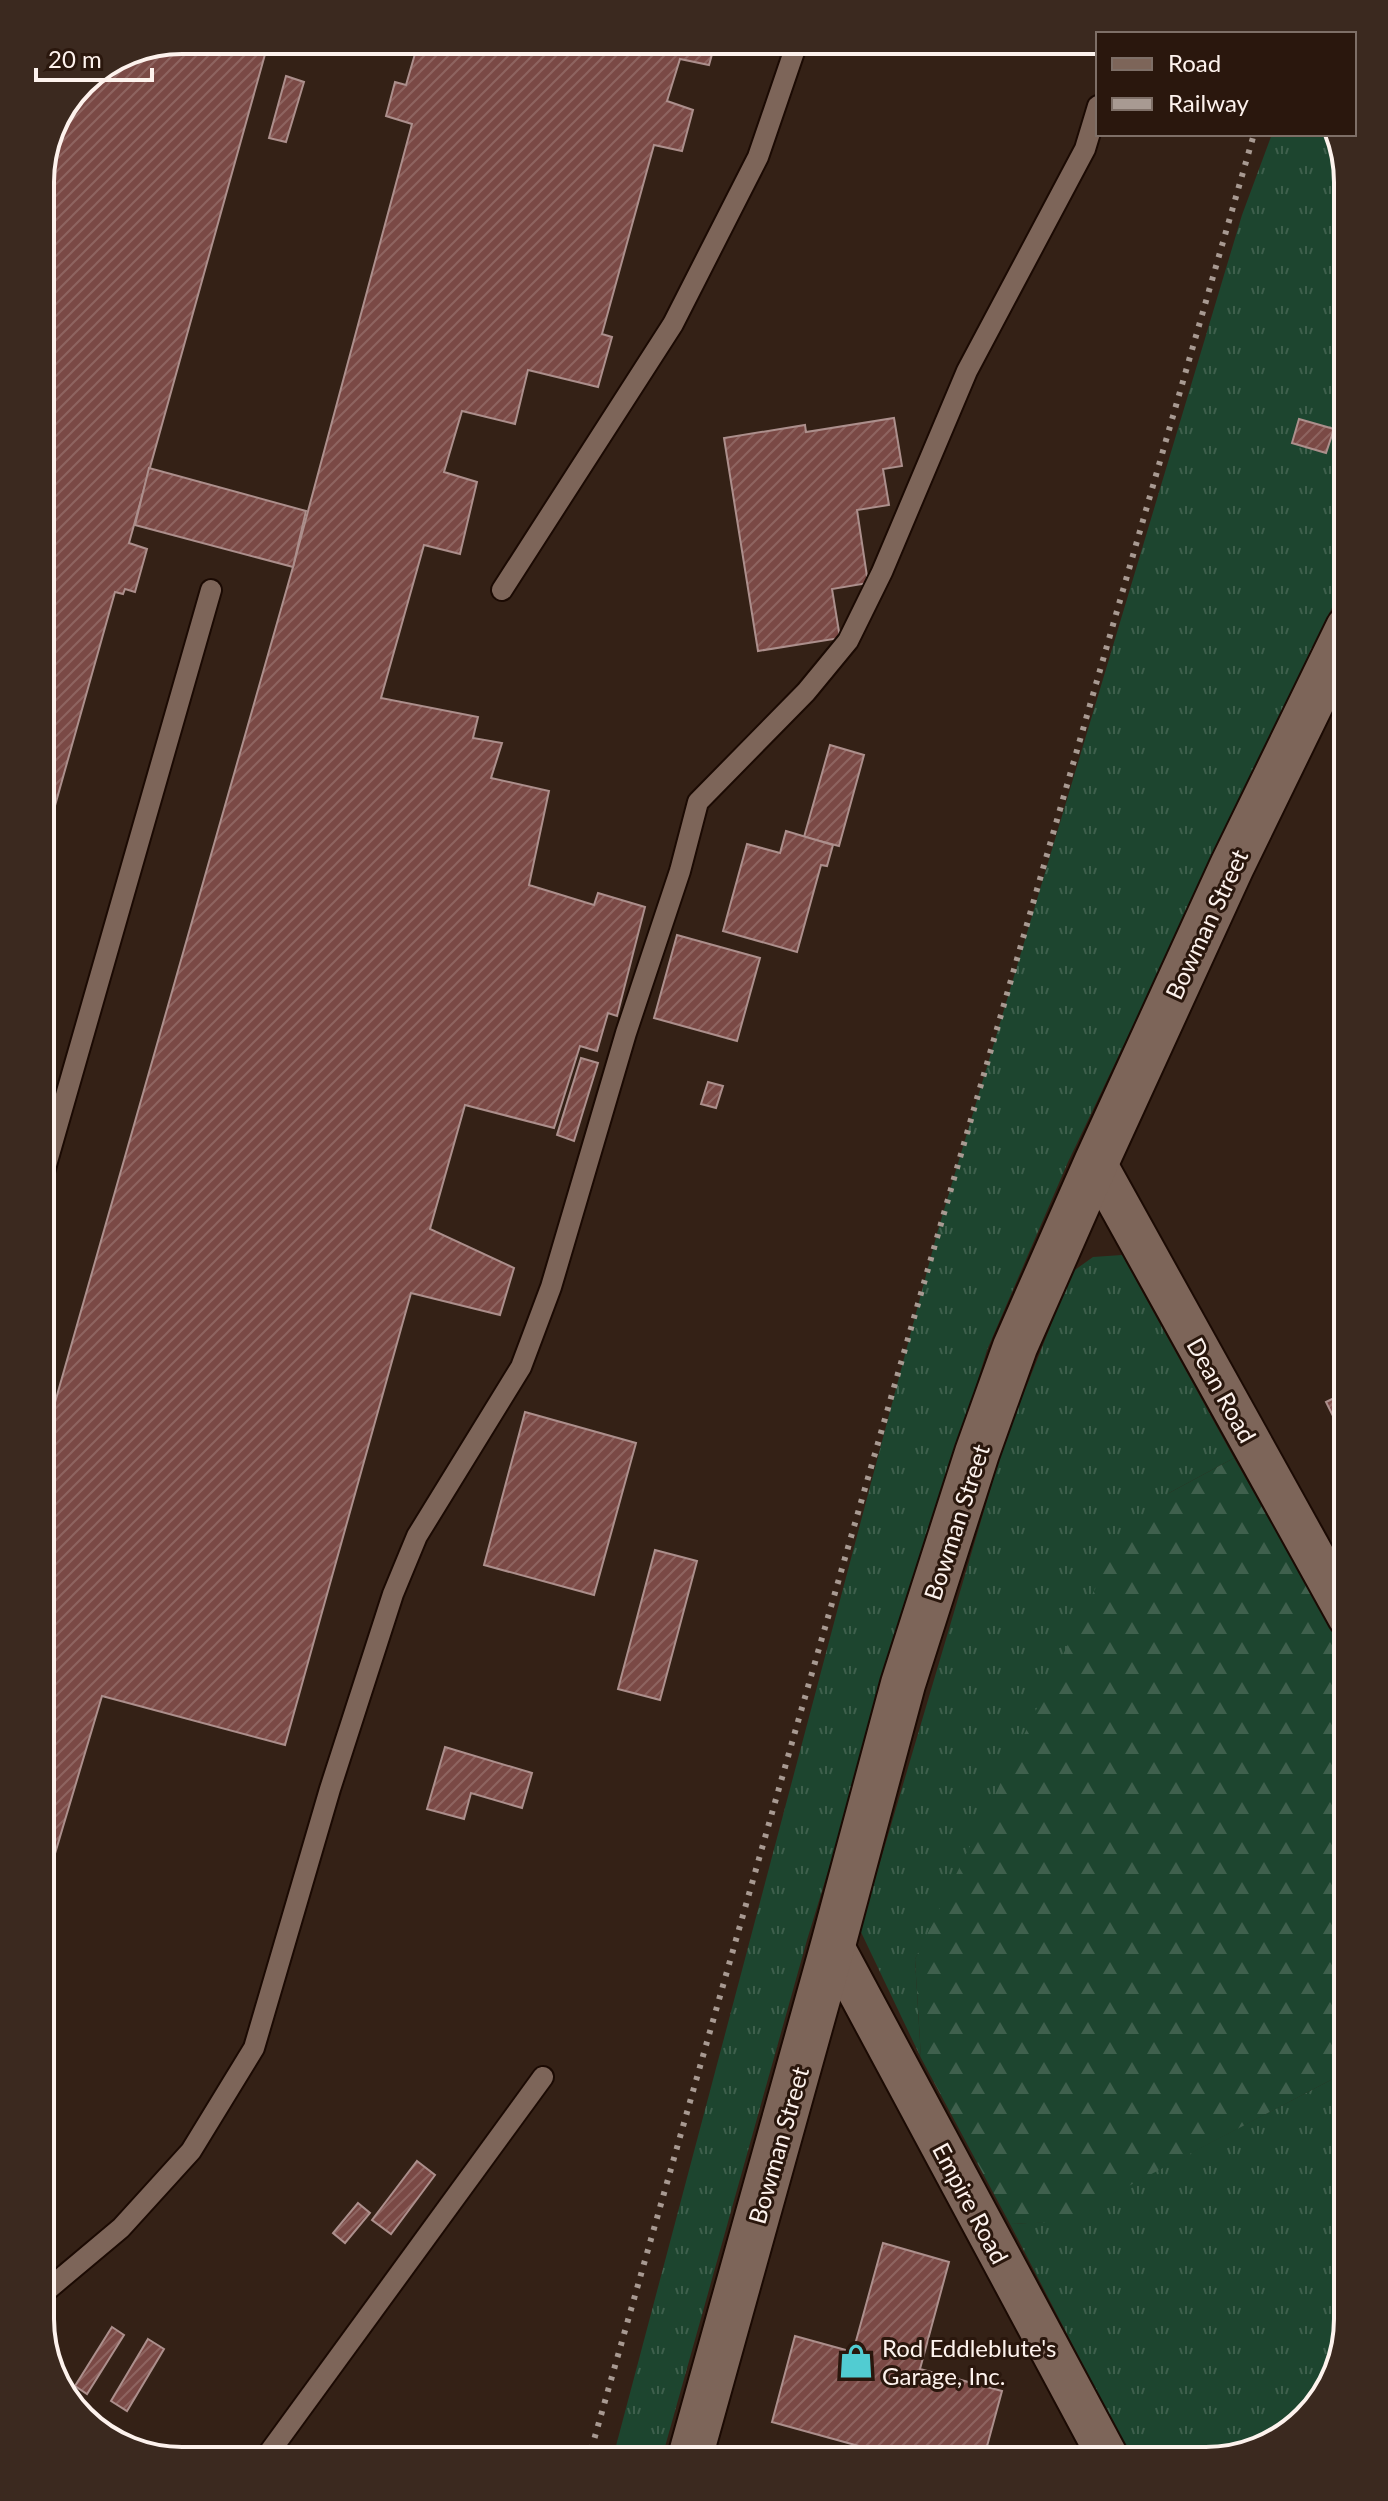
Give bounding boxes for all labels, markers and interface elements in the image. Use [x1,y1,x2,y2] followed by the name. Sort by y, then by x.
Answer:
[36,32,152,82] scale bar
[1096,32,1356,136] legend
[48,44,102,73] text: 20 m
[1168,48,1221,77] text: Road
[1168,88,1250,117] text: Railway
[1159,844,1254,1004] street label: Bowman Street
[1181,1332,1263,1448] street label: Dean Road
[917,1440,995,1604] street label: Bowman Street
[742,2063,814,2227] street label: Bowman Street
[927,2138,1015,2268] street label: Empire Road
[882,2333,1056,2390] place label: Rod Eddleblute's Garage, Inc.
[837,2342,875,2380] shop icon: Rod Eddleblute's Garage, Inc.

